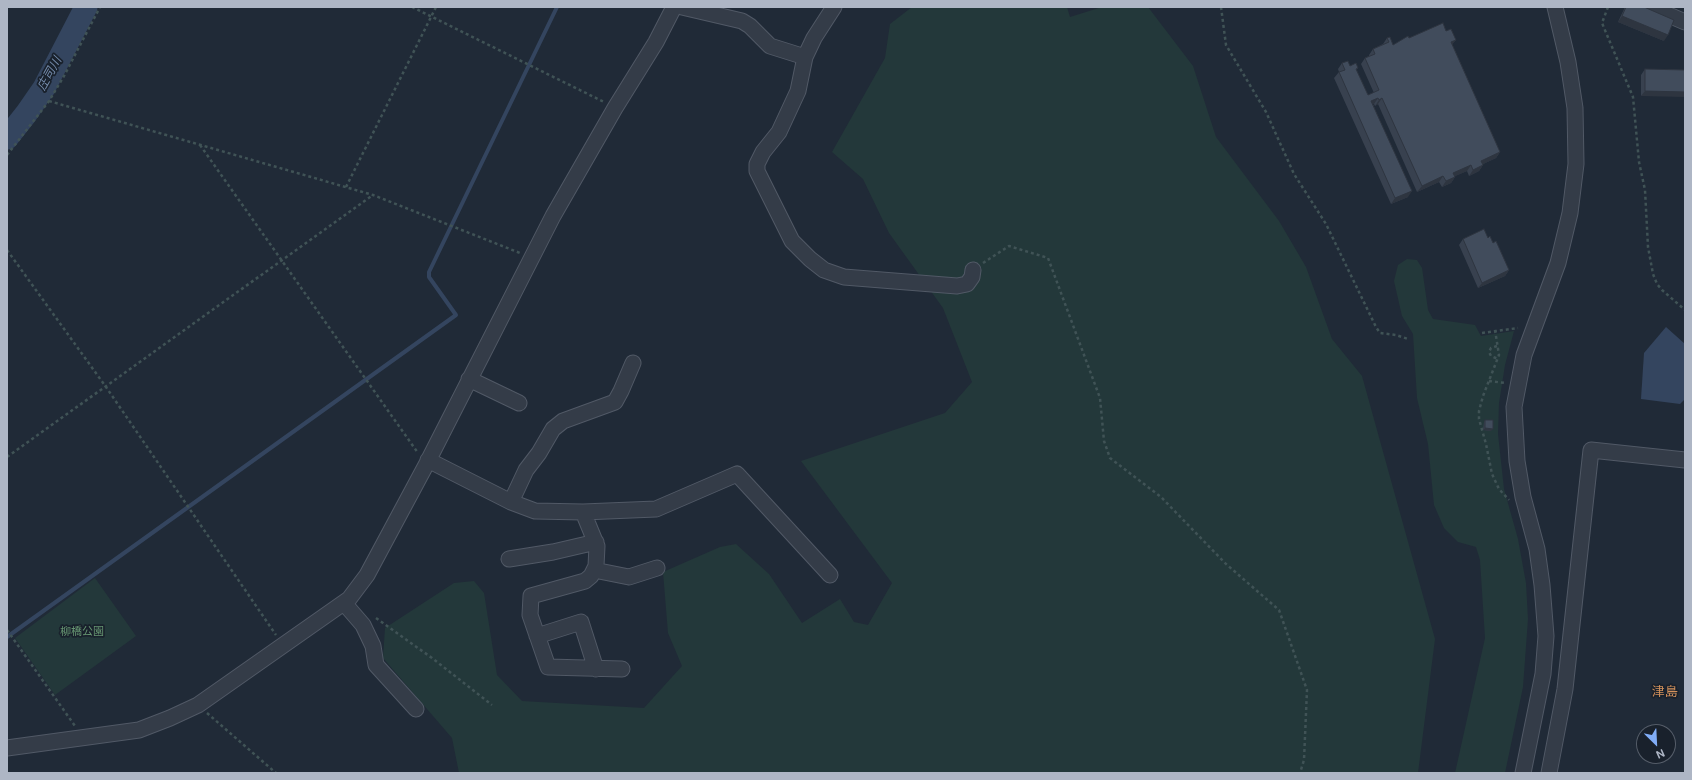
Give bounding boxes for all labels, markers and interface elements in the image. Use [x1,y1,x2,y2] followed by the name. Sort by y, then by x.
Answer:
[35,55,65,93] water label: 庄司川
[60,625,104,639] park label: 柳橋公園
[1652,685,1678,701] district label: 津島
[1636,724,1676,764] north arrow
[1654,746,1667,762] text: N

